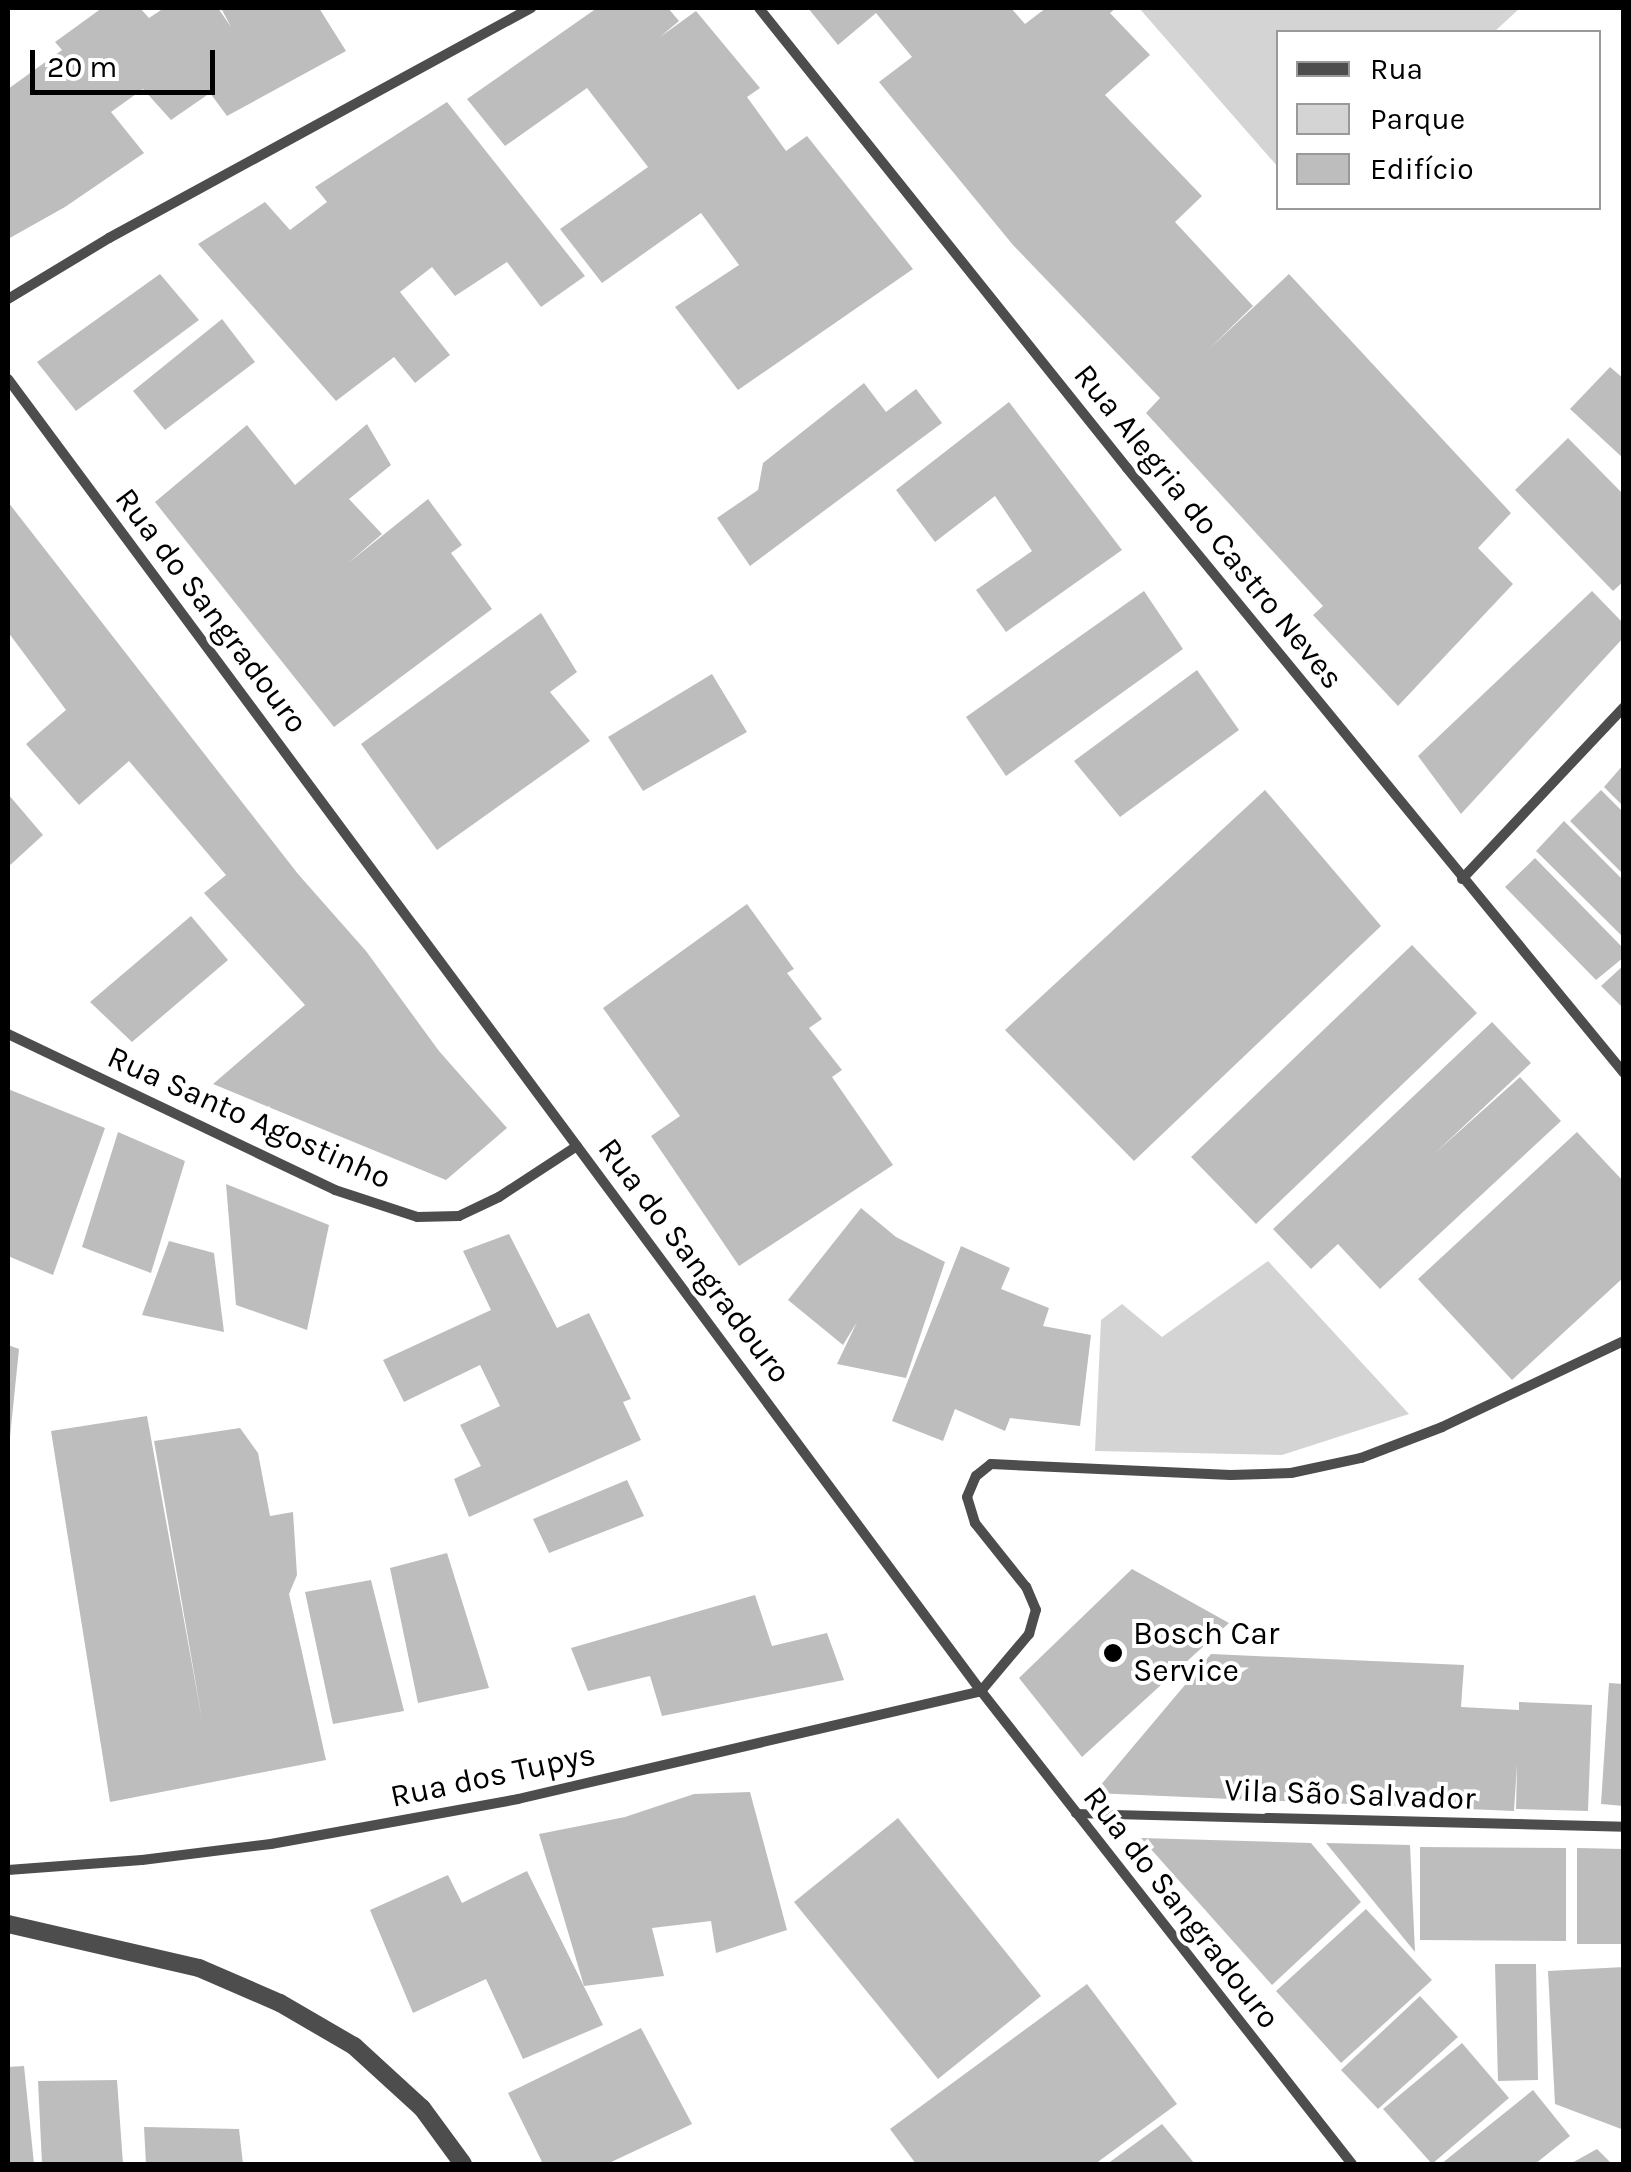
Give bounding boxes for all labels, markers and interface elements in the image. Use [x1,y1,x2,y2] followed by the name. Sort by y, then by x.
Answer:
[35,30,220,92] scale bar
[1276,30,1601,210] legend
[47,49,117,85] text: 20 m
[1370,51,1423,87] text: Rua
[1370,101,1465,137] text: Parque
[1370,151,1474,187] text: Edifício
[1065,357,1351,697] street label: Rua Alegria do Castro Neves
[106,481,316,741] street label: Rua do Sangradouro
[101,1038,397,1198] street label: Rua Santo Agostinho
[589,1131,799,1391] street label: Rua do Sangradouro
[1133,1616,1279,1691] place label: Bosch Car Service
[1102,1642,1124,1664] marker: Bosch Car Service
[387,1736,599,1816] street label: Rua dos Tupys
[1224,1771,1476,1819] street label: Vila São Salvador
[1075,1779,1287,2037] street label: Rua do Sangradouro

